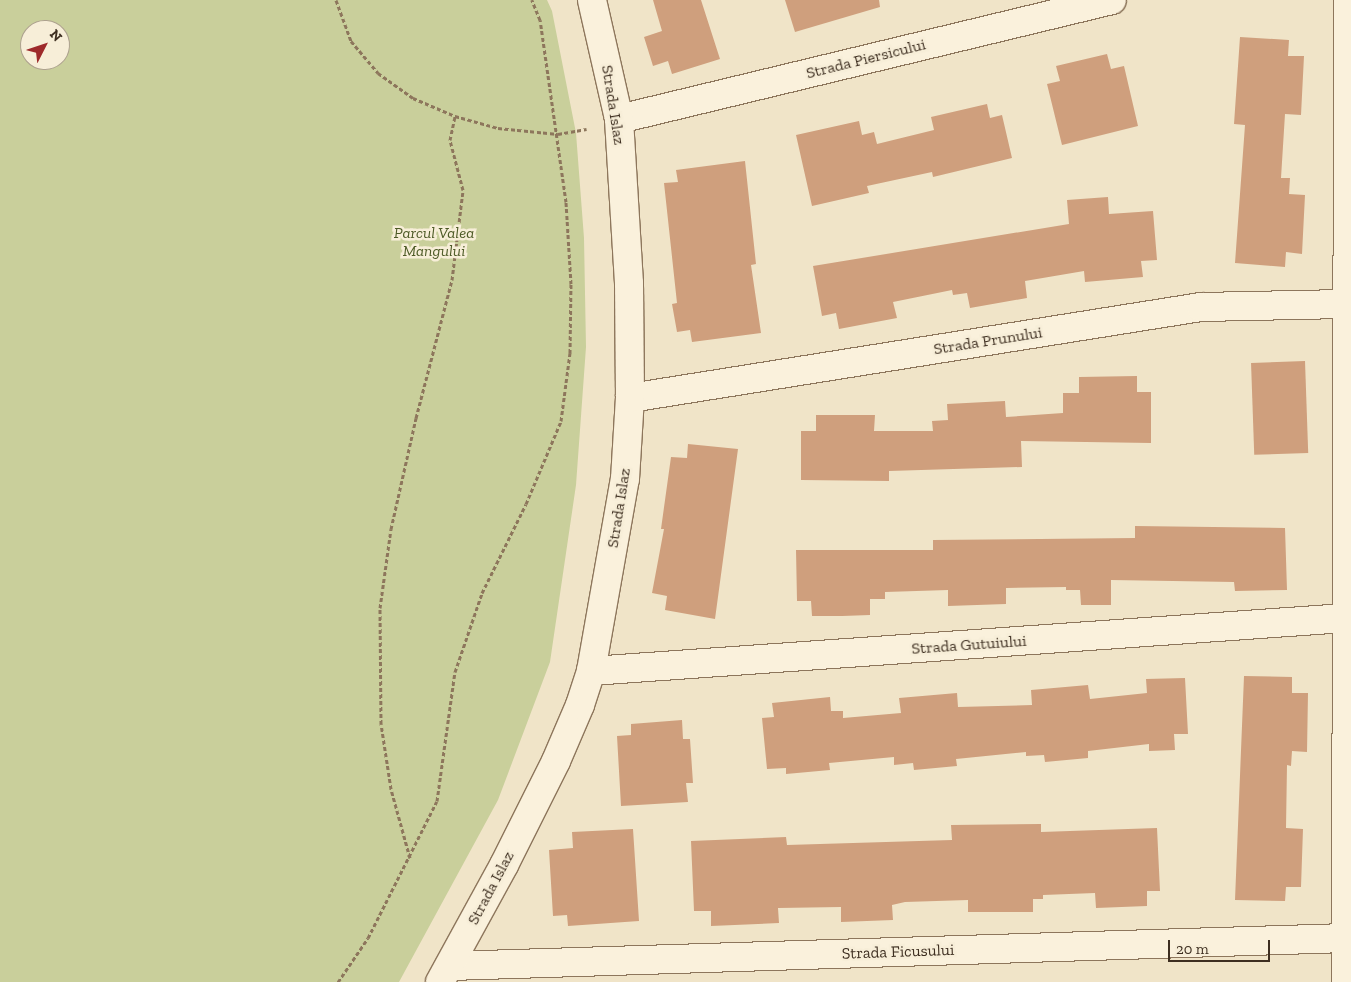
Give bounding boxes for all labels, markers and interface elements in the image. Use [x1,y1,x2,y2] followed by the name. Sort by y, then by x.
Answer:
[20,20,70,70] north arrow
[46,26,66,45] text: N
[804,35,928,83] street label: Strada Piersicului
[597,64,629,146] street label: Strada Islaz
[393,223,475,261] park label: Parcul Valea Mangului
[932,323,1044,359] street label: Strada Prunului
[603,467,635,549] street label: Strada Islaz
[911,631,1027,659] street label: Strada Gutuiului
[464,848,518,928] street label: Strada Islaz
[1171,930,1274,962] scale bar
[841,940,955,964] street label: Strada Ficusului
[1176,940,1209,958] text: 20 m

